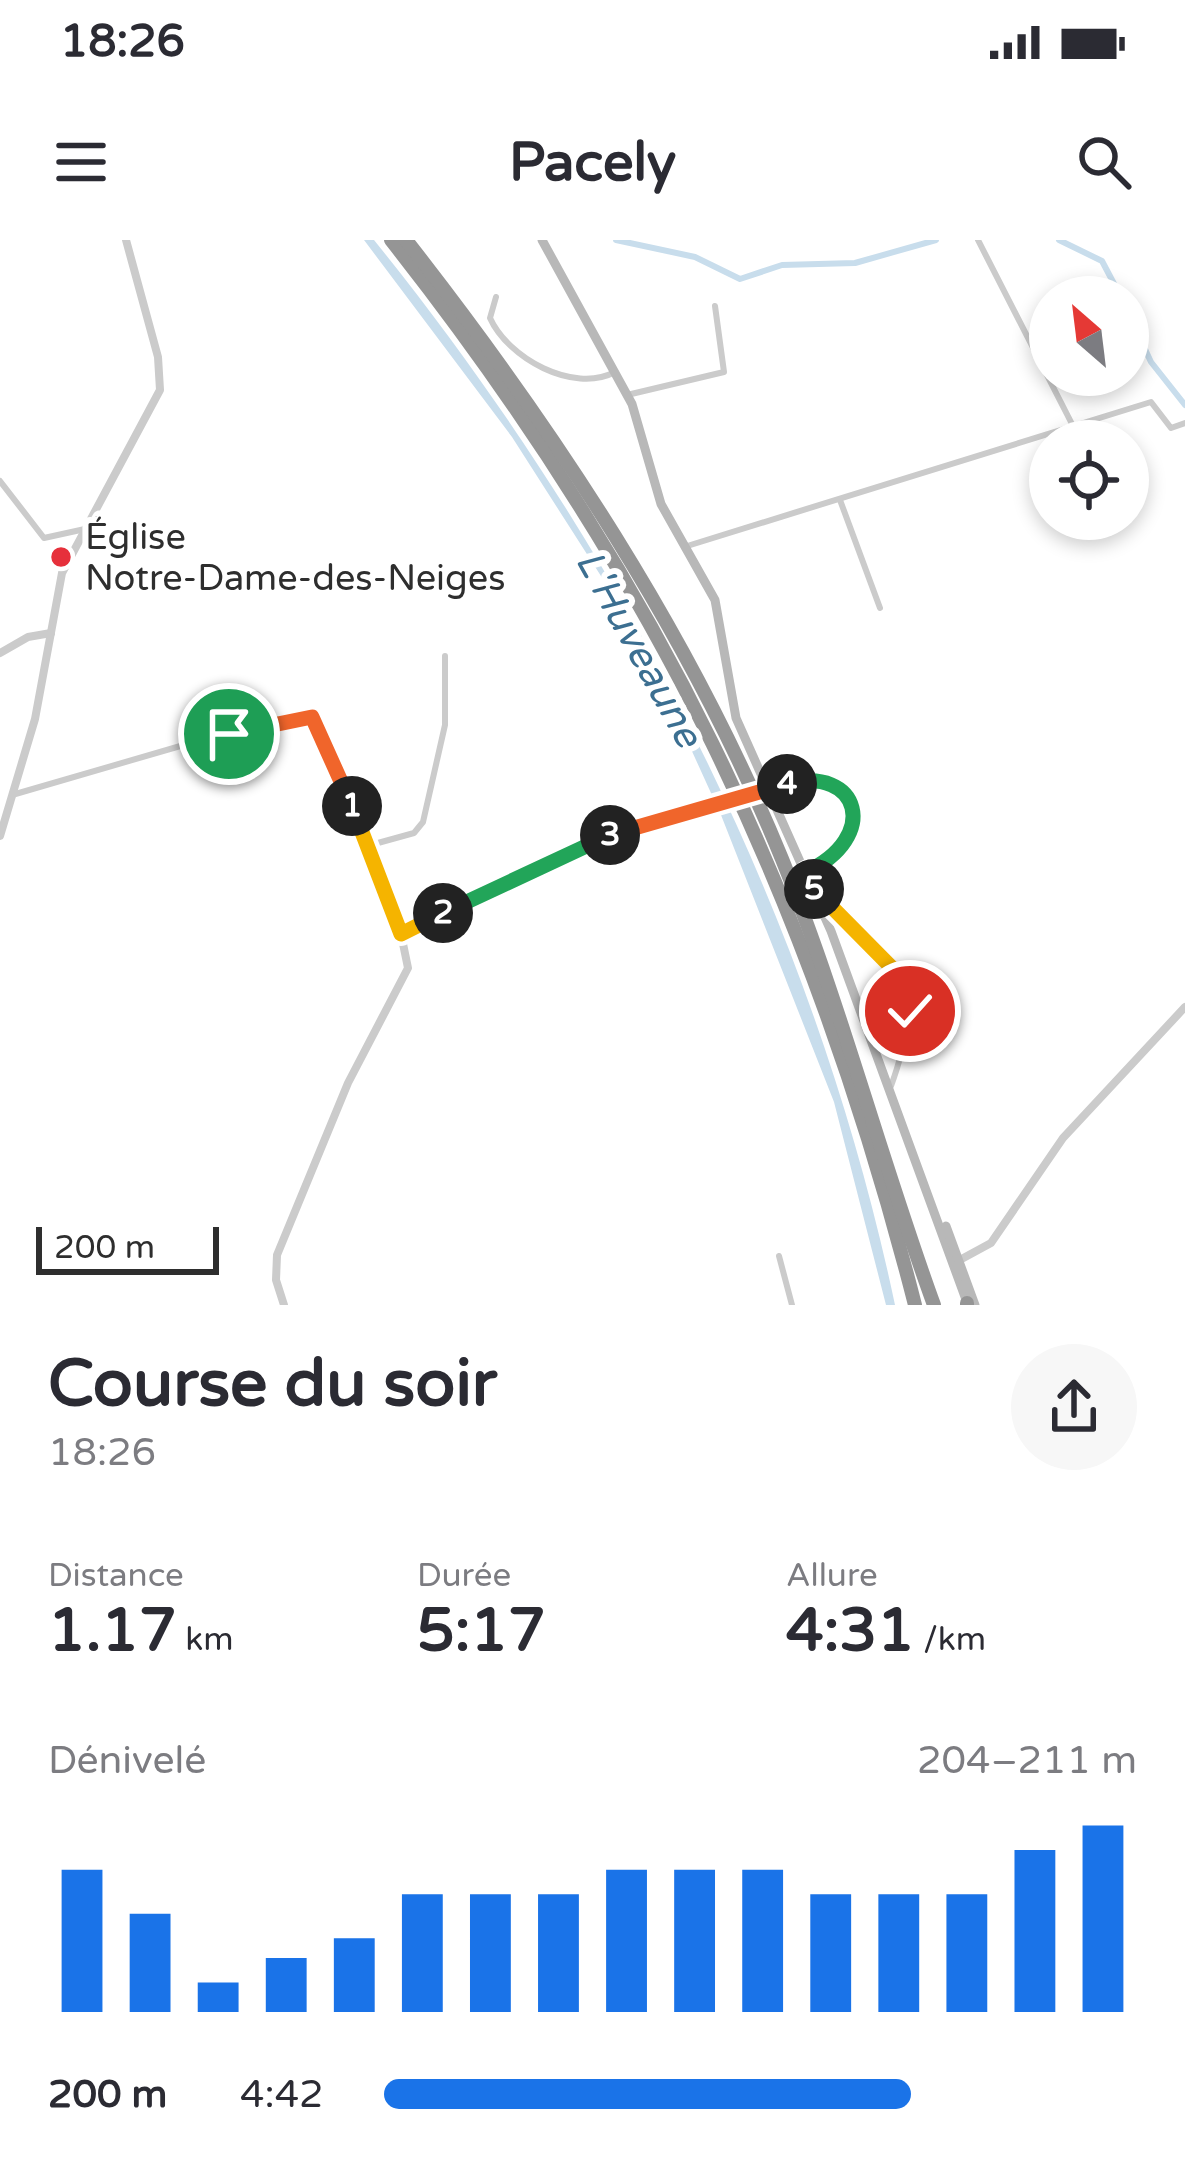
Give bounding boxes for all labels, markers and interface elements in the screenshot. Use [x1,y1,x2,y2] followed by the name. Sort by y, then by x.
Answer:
[60,15,185,69] text: 18:26
[48,129,114,195] icon: menu
[1071,129,1137,195] icon: search
[509,130,676,195] text: Pacely
[1029,276,1149,396] north arrow
[1029,276,1149,540] map controls
[1029,420,1149,540] button: locate
[85,516,505,600] place label: Église Notre-Dame-des-Neiges
[565,542,713,757] water label: L'Huveaune
[48,544,74,570] marker: Église Notre-Dame-des-Neiges
[178,683,280,785] pin
[196,701,262,767] icon: arrive
[757,754,817,814] pin: 4
[777,764,797,803] text: 4
[322,776,382,836] pin: 1
[342,786,362,825] text: 1
[580,805,640,865] pin: 3
[600,815,620,854] text: 3
[784,859,844,919] pin: 5
[804,869,824,908] text: 5
[413,883,473,943] pin: 2
[433,893,453,932] text: 2
[859,960,961,1062] pin
[877,978,943,1044] icon: check
[36,1221,219,1274] scale bar
[54,1228,155,1267] text: 200 m
[48,1344,497,1424] text: Course du soir
[1011,1344,1137,1470] button: share
[48,1429,156,1476] text: 18:26
[48,1556,184,1595] text: Distance
[417,1556,511,1595] text: Durée
[786,1556,878,1595] text: Allure
[48,1595,177,1667] text: 1.17
[417,1595,546,1667] text: 5:17
[786,1595,915,1667] text: 4:31
[177,1620,234,1659] text: km
[915,1620,986,1659] text: /km
[48,1737,206,1784] text: Dénivelé
[917,1737,1137,1784] text: 204–211 m
[48,2071,167,2118] text: 200 m
[240,2071,324,2118] text: 4:42

